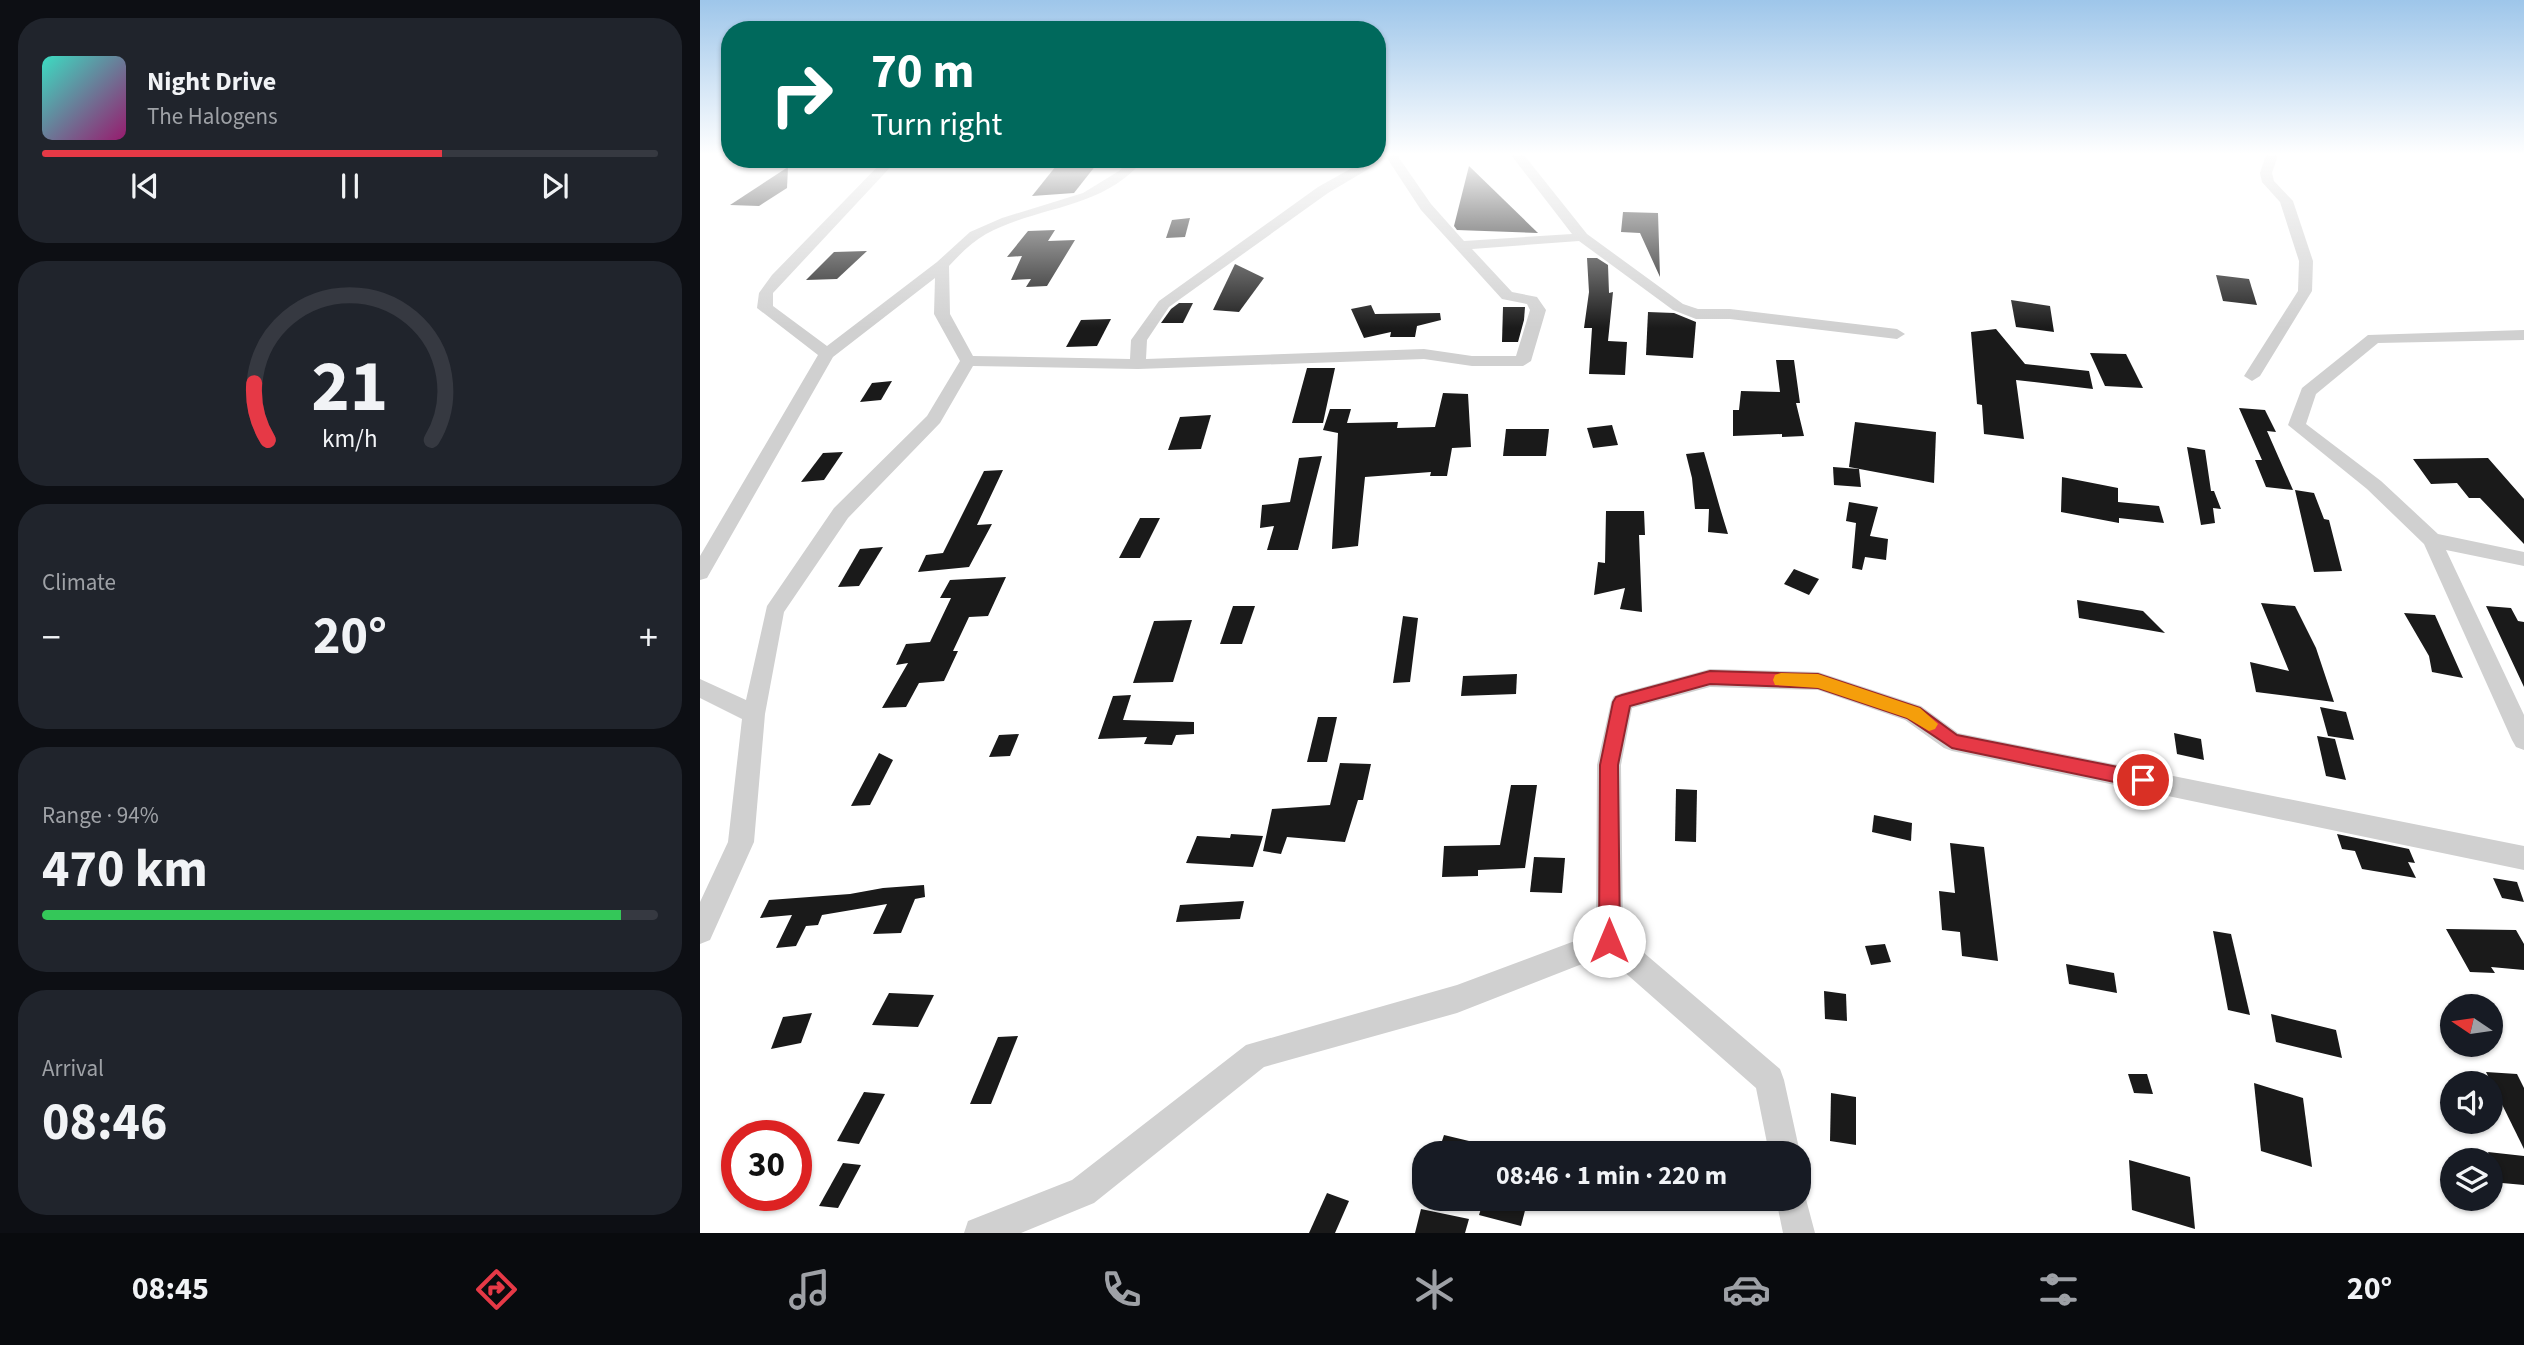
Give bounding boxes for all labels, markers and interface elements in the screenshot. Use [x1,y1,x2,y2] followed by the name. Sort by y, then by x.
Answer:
[871,37,975,107] text: 70 m
[756,49,847,140] icon: right
[147,63,276,100] text: Night Drive
[147,100,278,133] text: The Halogens
[871,102,1002,148] text: Turn right
[126,167,164,205] icon: previous
[331,167,369,205] icon: pause
[536,167,574,205] icon: next
[312,335,388,439] text: 21
[322,420,378,456] text: km/h
[42,566,116,599] text: Climate
[313,600,387,674] text: 20°
[42,611,61,665] text: −
[639,611,658,665] text: +
[2113,750,2173,810] pin
[2124,761,2162,799] icon: arrive
[42,799,159,832] text: Range · 94%
[42,833,208,907] text: 470 km
[1572,904,1646,978] position arrow
[2440,994,2502,1057] north arrow
[2440,994,2503,1211] map controls
[42,1052,104,1085] text: Arrival
[2440,1071,2503,1134] button: sound
[42,1086,167,1160] text: 08:46
[721,1120,812,1211] speed limit sign: 30
[2440,1148,2503,1211] button: layers
[1496,1157,1727,1194] text: 08:46 · 1 min · 220 m
[472,1265,521,1314] icon: directions
[785,1265,834,1314] icon: music
[1097,1265,1146,1314] icon: phone
[1410,1265,1459,1314] icon: climate
[1722,1265,1771,1314] icon: car
[2034,1265,2083,1314] icon: filters
[132,1266,209,1312] text: 08:45
[2347,1266,2392,1312] text: 20°

